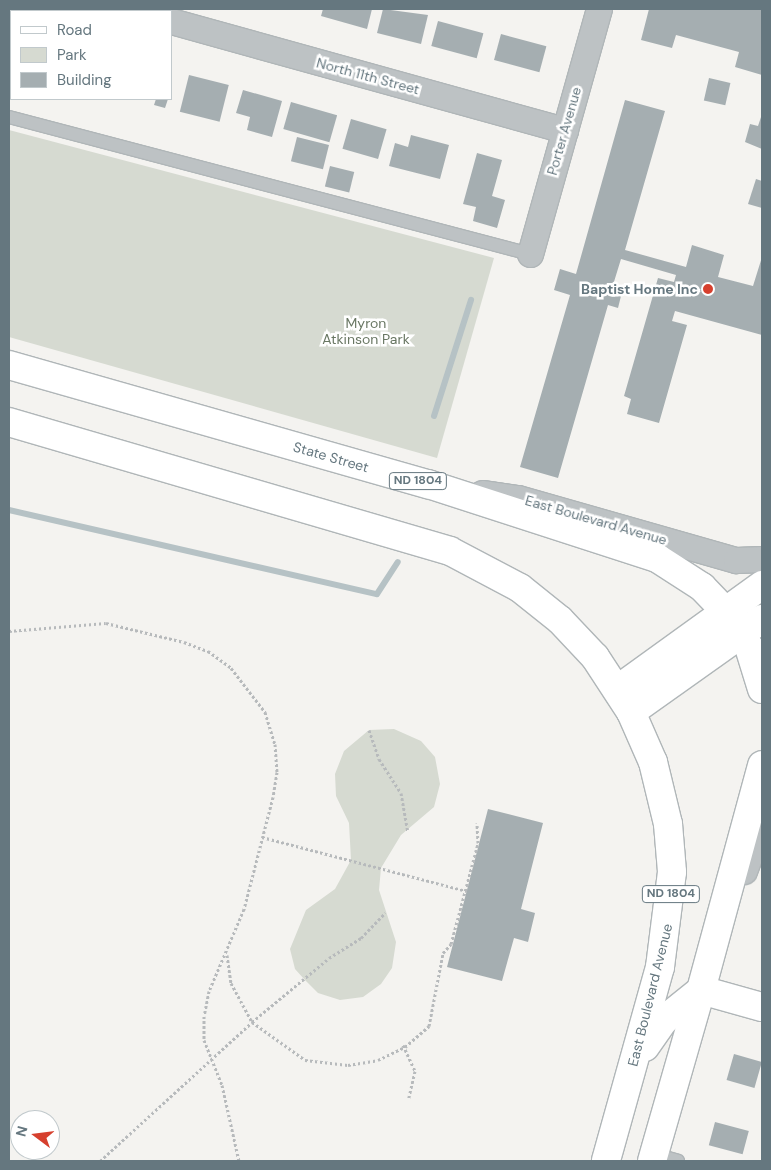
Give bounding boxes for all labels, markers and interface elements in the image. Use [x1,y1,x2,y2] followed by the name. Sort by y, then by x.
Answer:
[10,10,172,100] legend
[57,20,92,40] text: Road
[57,45,87,65] text: Park
[315,54,421,98] street label: North 11th Street
[57,70,112,90] text: Building
[543,85,585,177] street label: Porter Avenue
[581,281,698,297] place label: Baptist Home Inc
[702,283,714,295] marker: Baptist Home Inc
[322,315,410,348] park label: Myron Atkinson Park
[291,438,371,476] street label: State Street
[388,472,448,491] road number: ND 1804
[523,492,669,548] street label: East Boulevard Avenue
[641,884,701,904] road number: ND 1804
[624,922,676,1068] street label: East Boulevard Avenue
[10,1110,60,1160] north arrow
[11,1124,31,1139] text: N

